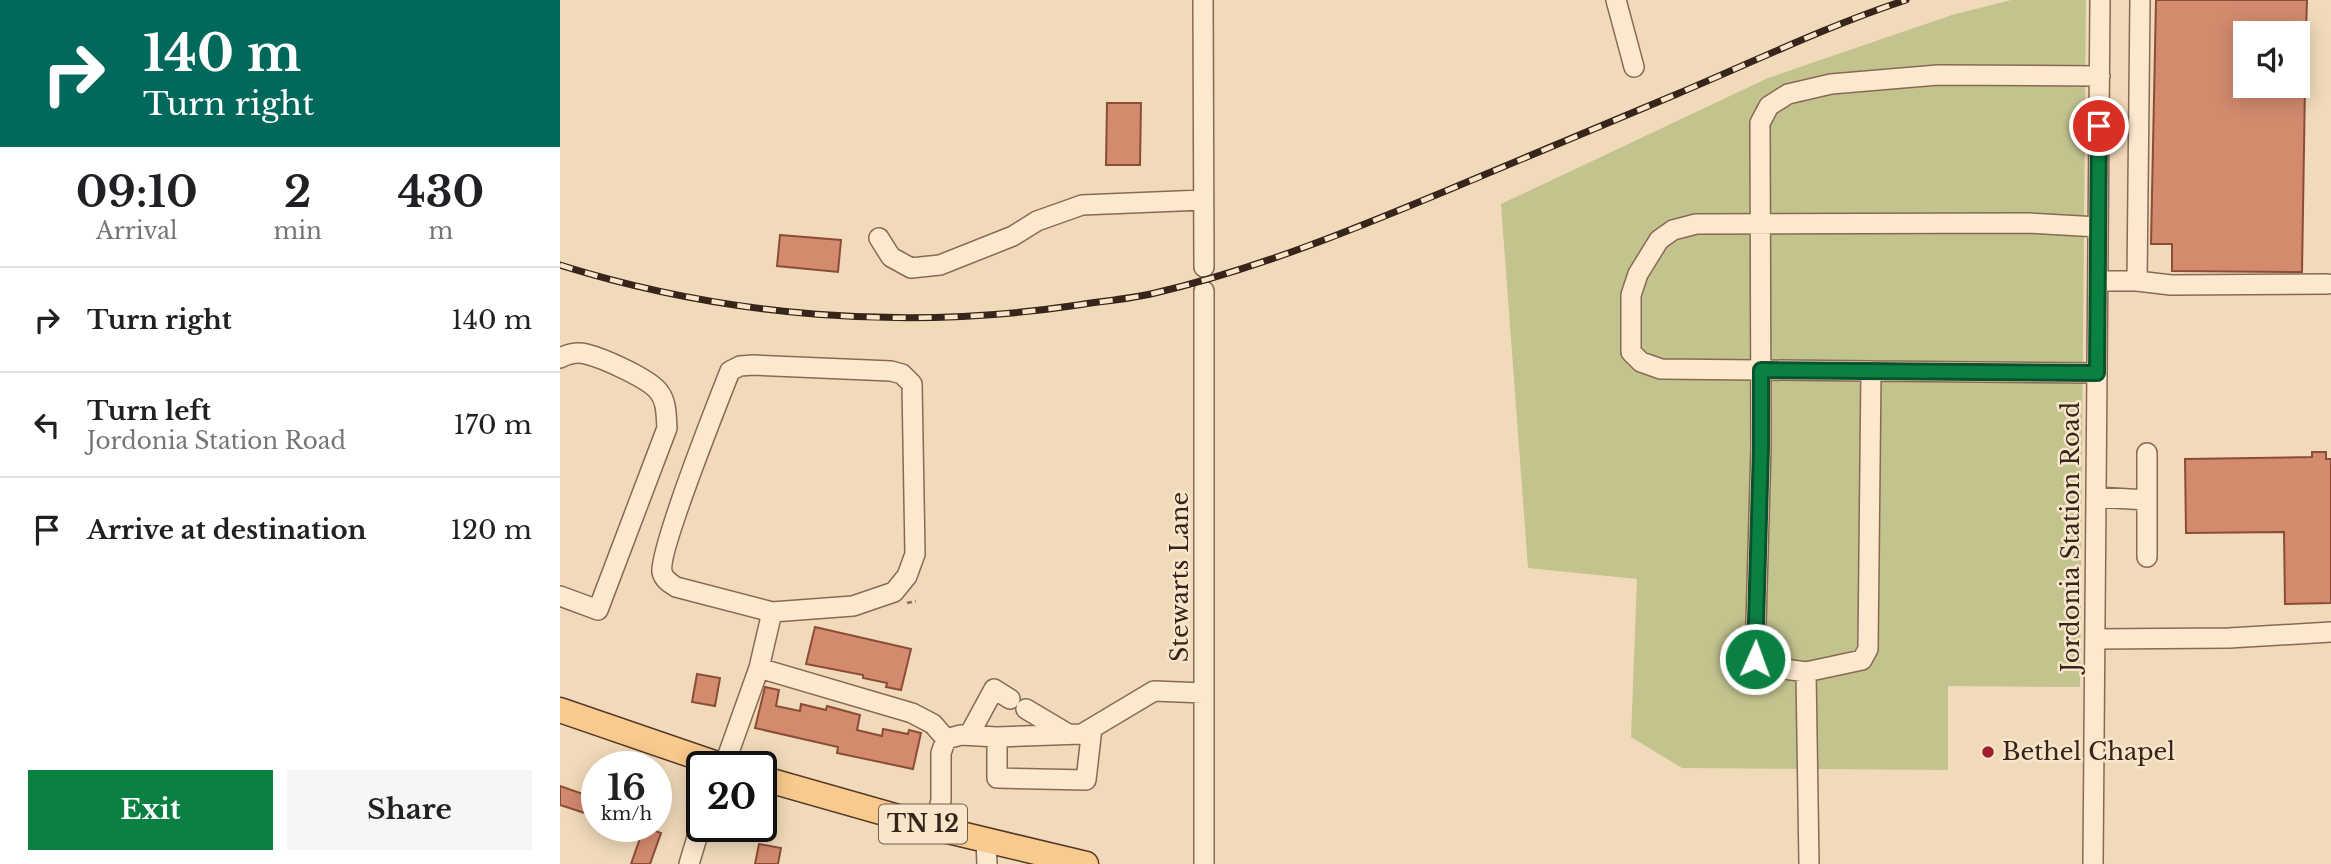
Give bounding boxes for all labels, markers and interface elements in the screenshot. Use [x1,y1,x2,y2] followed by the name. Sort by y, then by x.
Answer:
[2233,21,2310,98] map controls
[2233,21,2310,98] button: sound
[143,23,301,84] text: 140 m
[28,28,119,119] icon: right
[143,84,314,124] text: Turn right
[2069,96,2129,156] pin
[2080,107,2118,145] icon: arrive
[76,166,198,218] text: 09:10
[284,166,311,218] text: 2
[398,166,484,218] text: 430
[96,217,178,245] text: Arrival
[274,217,322,245] text: min
[429,217,453,245] text: m
[28,301,66,339] icon: right
[87,304,232,336] text: Turn right
[451,304,532,336] text: 140 m
[87,395,211,427] text: Turn left
[2056,402,2085,675] street label: Jordonia Station Road
[28,406,66,444] icon: left
[453,409,532,441] text: 170 m
[87,427,346,455] text: Jordonia Station Road
[1165,492,1194,662] street label: Stewarts Lane
[28,511,66,549] icon: arrive
[87,514,367,546] text: Arrive at destination
[450,514,532,546] text: 120 m
[1718,622,1792,696] position arrow
[2002,737,2175,766] place label: Bethel Chapel
[1980,744,1996,760] marker: Bethel Chapel
[686,751,777,842] speed limit sign: 20
[607,766,646,809] text: 16
[28,770,273,850] button: Exit
[287,770,532,850] button: Share
[601,803,652,825] text: km/h
[879,804,967,844] road number: TN 12

